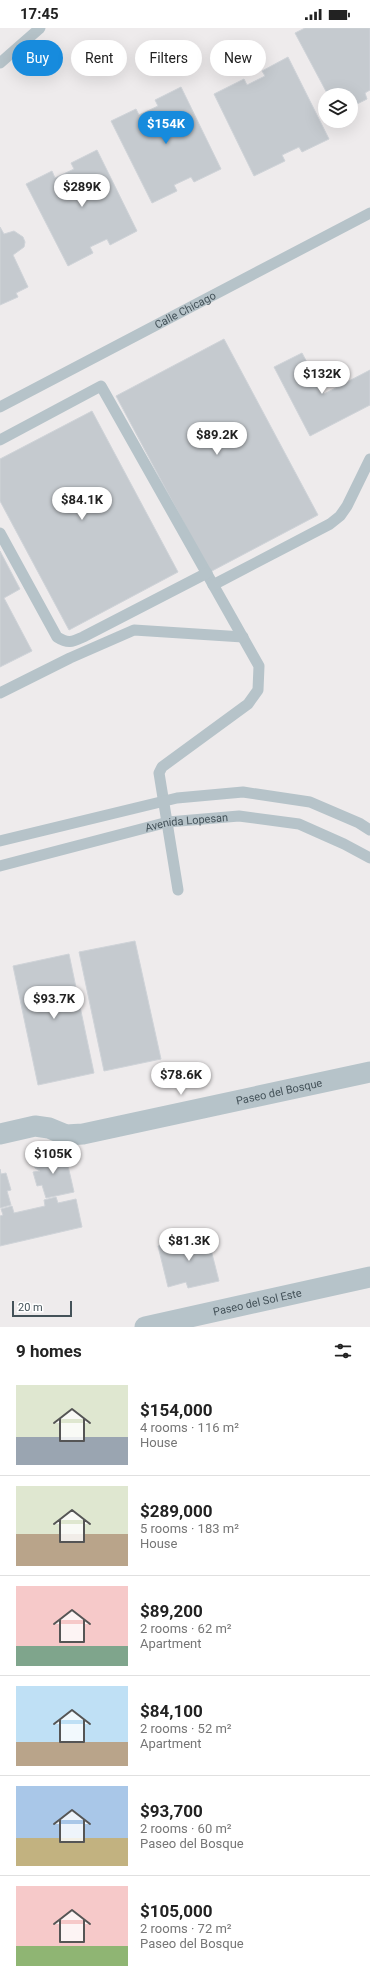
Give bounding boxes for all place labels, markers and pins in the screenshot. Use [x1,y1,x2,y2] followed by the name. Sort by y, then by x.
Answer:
[138,111,194,145] pin: $154K
[54,174,110,208] pin: $289K
[294,361,350,395] pin: $132K
[184,422,250,456] pin: $89.2K
[49,487,115,521] pin: $84.1K
[21,986,87,1020] pin: $93.7K
[148,1062,214,1096] pin: $78.6K
[25,1141,81,1175] pin: $105K
[156,1228,222,1262] pin: $81.3K

